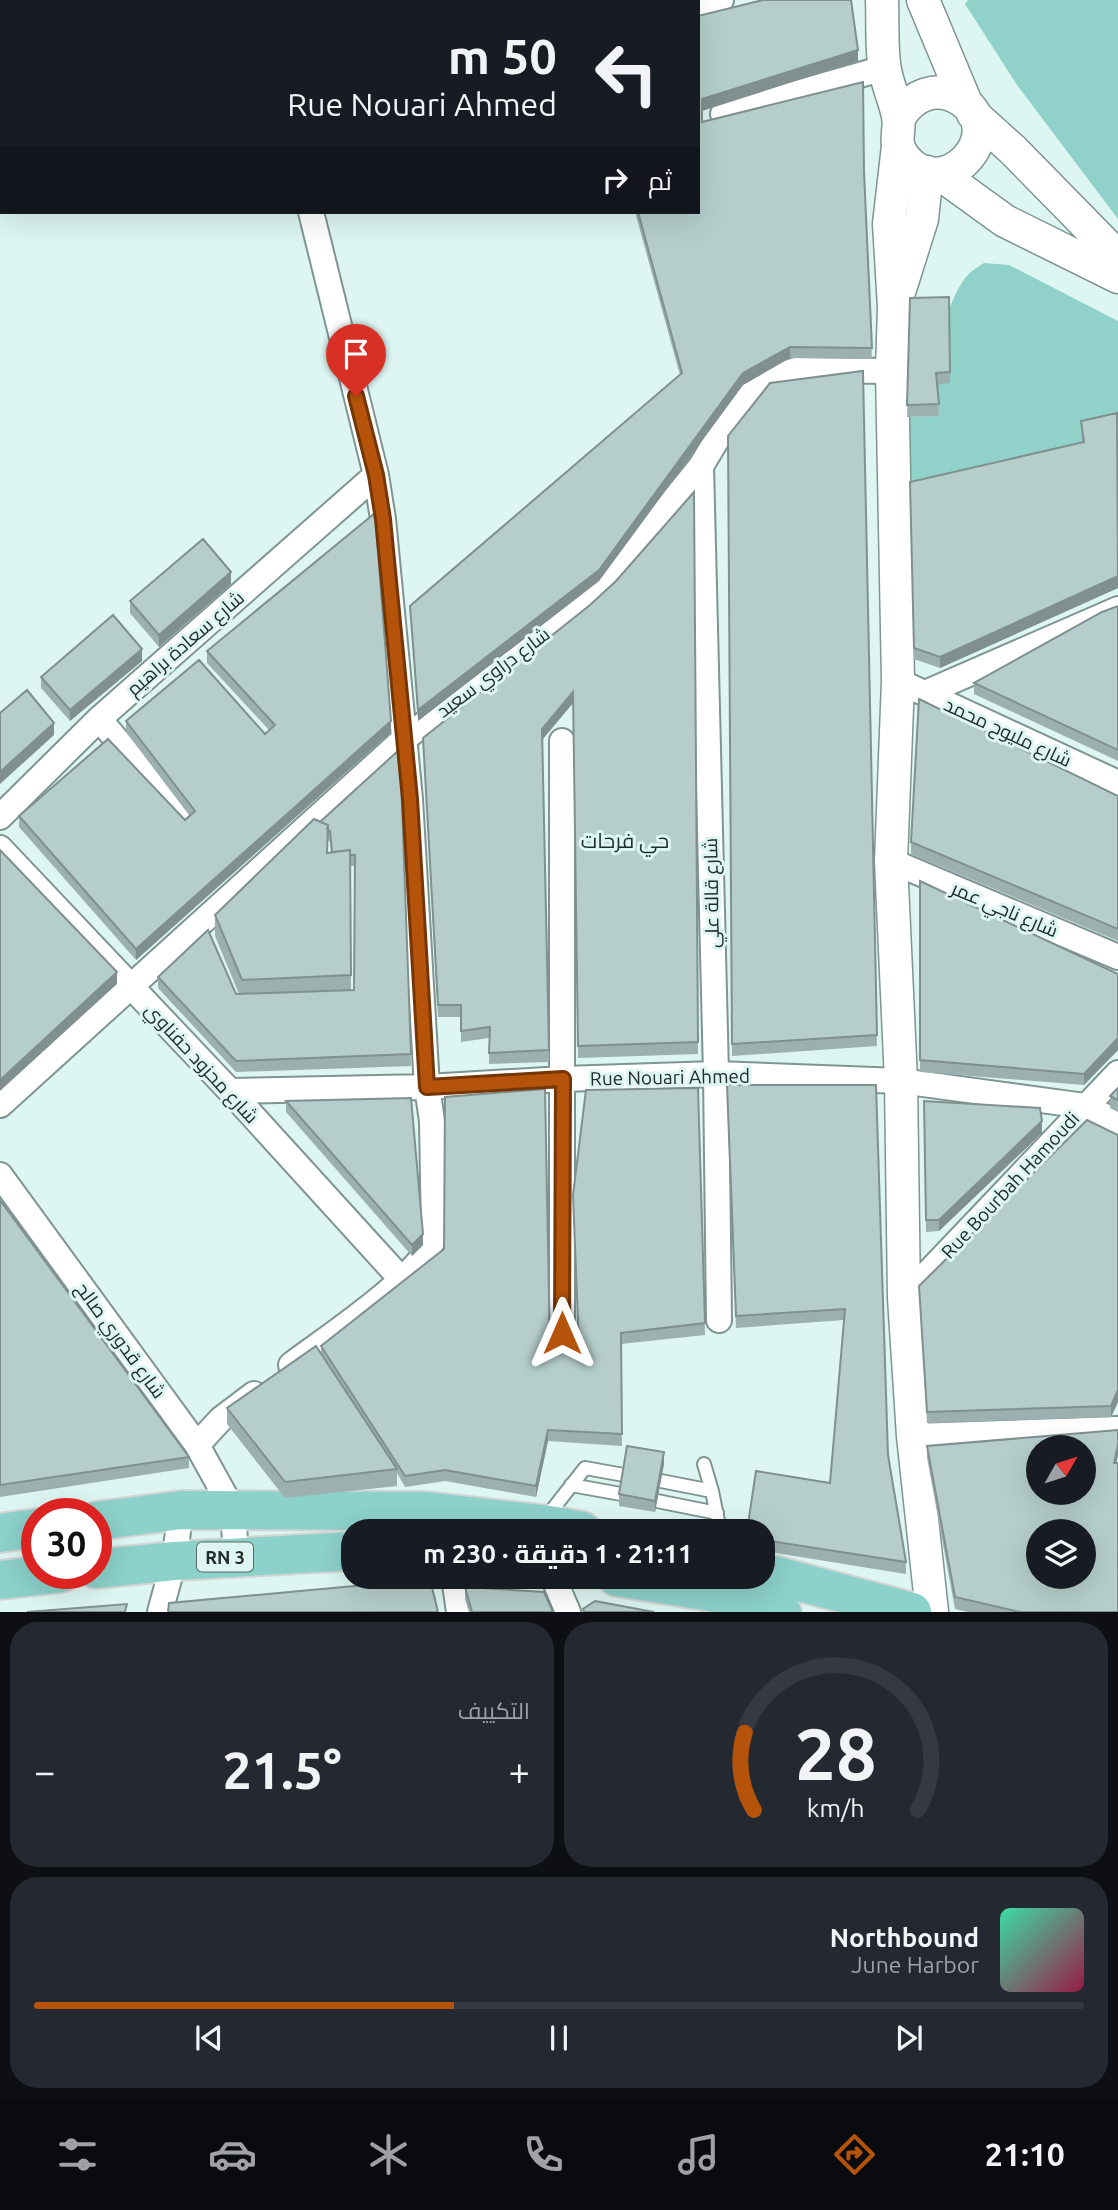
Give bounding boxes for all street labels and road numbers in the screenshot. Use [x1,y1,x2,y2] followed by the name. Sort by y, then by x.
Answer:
[122,586,250,702] street label: شارع سعادة براهيم
[432,622,556,725] street label: شارع دراوي سعيد
[940,693,1075,774] street label: شارع مليوح محمد
[699,838,727,948] street label: شارع قالة علي
[946,876,1061,945] street label: شارع ناجي عمر
[138,999,263,1130] street label: شارع محزود حفناوي
[590,1065,750,1089] street label: Rue Nouari Ahmed
[936,1107,1084,1263] street label: Rue Bourbah Hamoudi
[68,1278,170,1405] street label: شارع قدوري صالح
[197,1542,253,1572] road number: RN 3

